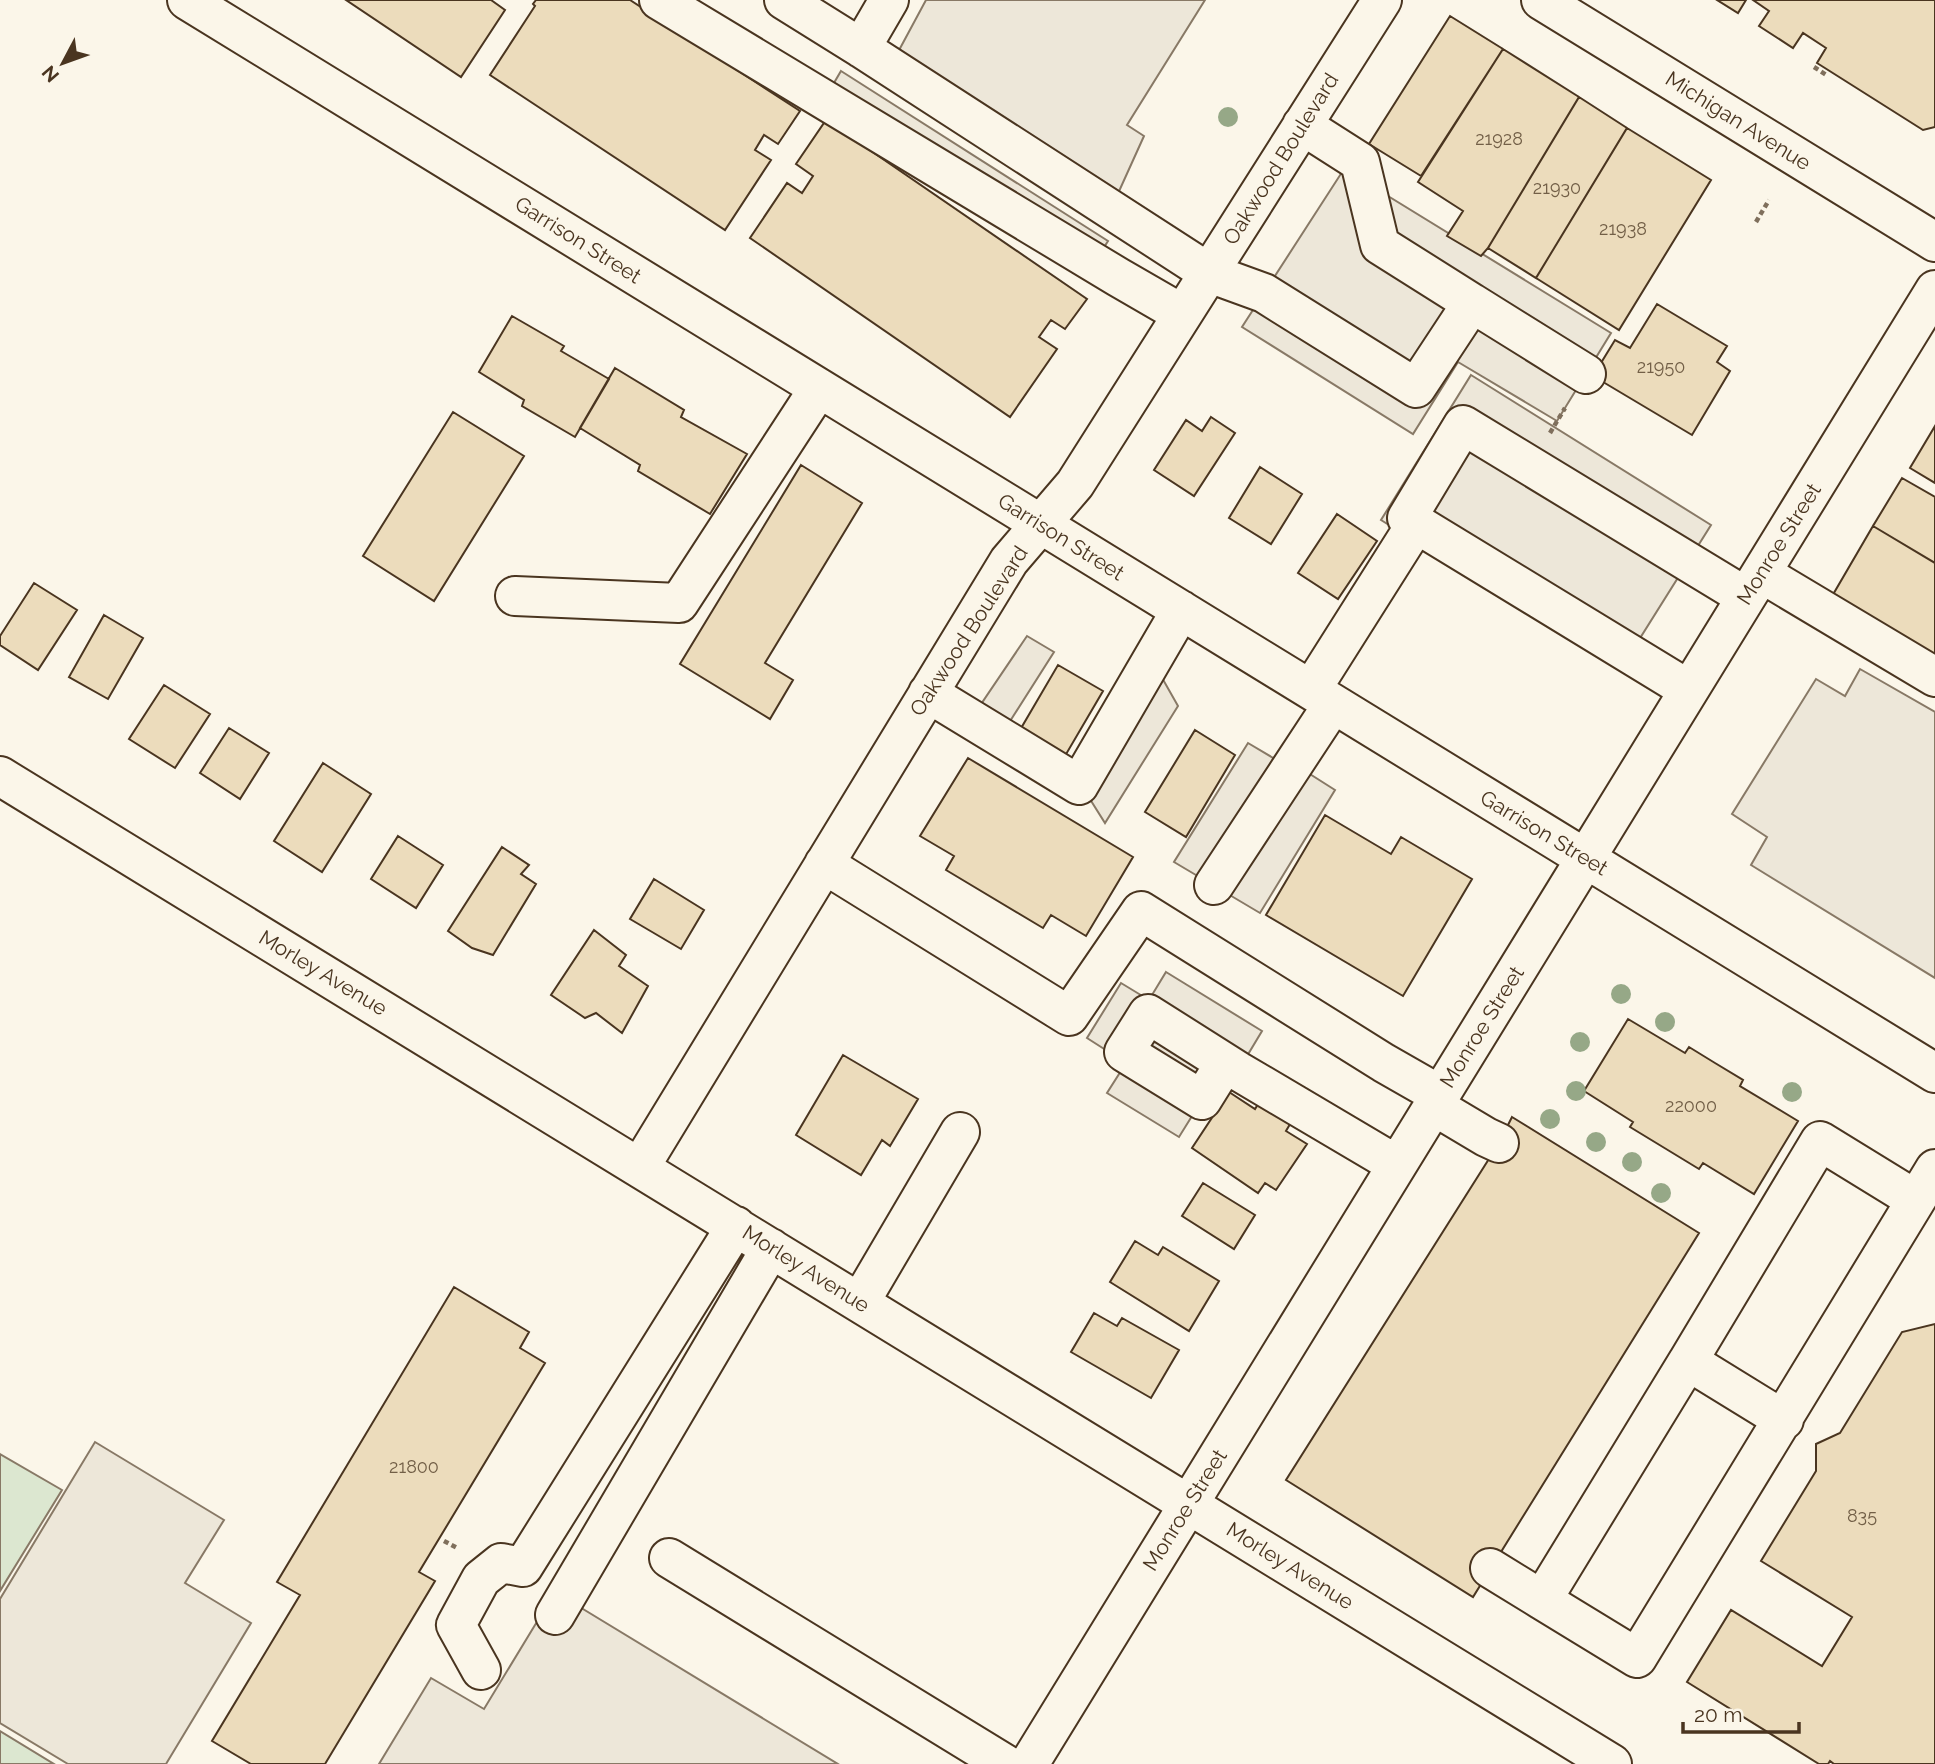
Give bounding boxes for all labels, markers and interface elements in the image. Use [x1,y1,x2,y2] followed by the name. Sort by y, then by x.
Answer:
[28,28,98,98] north arrow
[37,61,63,87] text: N
[1661,66,1815,175] street label: Michigan Avenue
[1218,68,1344,249] street label: Oakwood Boulevard
[1475,128,1523,149] house number: 21928
[1533,177,1581,198] house number: 21930
[510,191,646,288] street label: Garrison Street
[1599,218,1647,239] house number: 21938
[1637,356,1685,377] house number: 21950
[1731,478,1826,609] street label: Monroe Street
[993,488,1129,585] street label: Garrison Street
[904,541,1033,720] street label: Oakwood Boulevard
[1476,785,1613,880] street label: Garrison Street
[255,925,392,1021] street label: Morley Avenue
[1434,961,1529,1092] street label: Monroe Street
[1665,1095,1717,1116] house number: 22000
[738,1220,874,1318] street label: Morley Avenue
[1137,1444,1232,1575] street label: Monroe Street
[389,1456,439,1477] house number: 21800
[1847,1505,1877,1526] house number: 835
[1222,1517,1358,1615] street label: Morley Avenue
[1683,1690,1798,1734] scale bar
[1694,1702,1742,1727] text: 20 m

